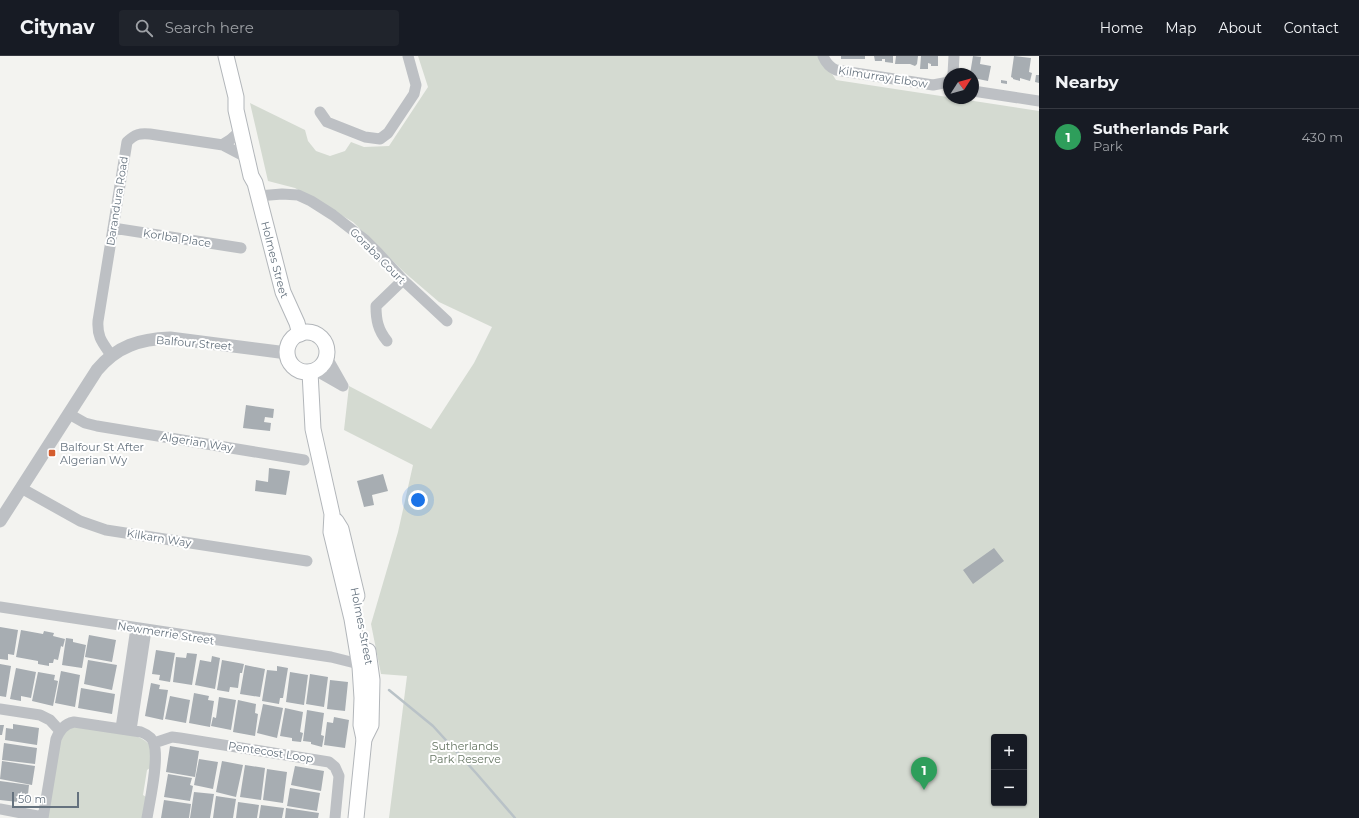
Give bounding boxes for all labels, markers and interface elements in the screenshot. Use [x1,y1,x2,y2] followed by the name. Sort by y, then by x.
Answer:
[119,10,399,46] search box
[20,16,95,39] text: Citynav
[133,17,155,39] icon: search
[165,18,254,37] text: Search here
[1100,19,1143,37] text: Home
[1165,19,1196,37] text: Map
[1218,19,1262,37] text: About
[1284,19,1339,37] text: Contact
[837,63,929,91] street label: Kilmurray Elbow
[943,68,979,104] north arrow
[1055,72,1119,92] text: Nearby
[1093,119,1229,138] text: Sutherlands Park
[1065,129,1071,145] text: 1
[1301,129,1343,145] text: 430 m
[1093,138,1123,154] text: Park
[103,155,131,247] street label: Darandura Road
[258,220,292,301] street label: Holmes Street
[347,225,409,287] street label: Goraba Court
[142,226,212,250] street label: Korlba Place
[155,333,233,353] street label: Balfour Street
[160,429,234,455] street label: Algerian Way
[60,440,144,467] place label: Balfour St After Algerian Wy
[47,448,57,458] marker: Balfour St After Algerian Wy
[408,490,428,510] your location
[126,526,192,550] street label: Kilkarn Way
[348,586,376,666] street label: Holmes Street
[117,618,216,648] street label: Newmerrie Street
[991,734,1027,806] map controls
[991,734,1027,770] button: +
[227,738,315,766] street label: Pentecost Loop
[429,739,501,766] park label: Sutherlands Park Reserve
[911,757,937,790] pin: 1
[991,770,1027,806] button: −
[12,790,79,809] scale bar
[18,792,46,806] text: 50 m

